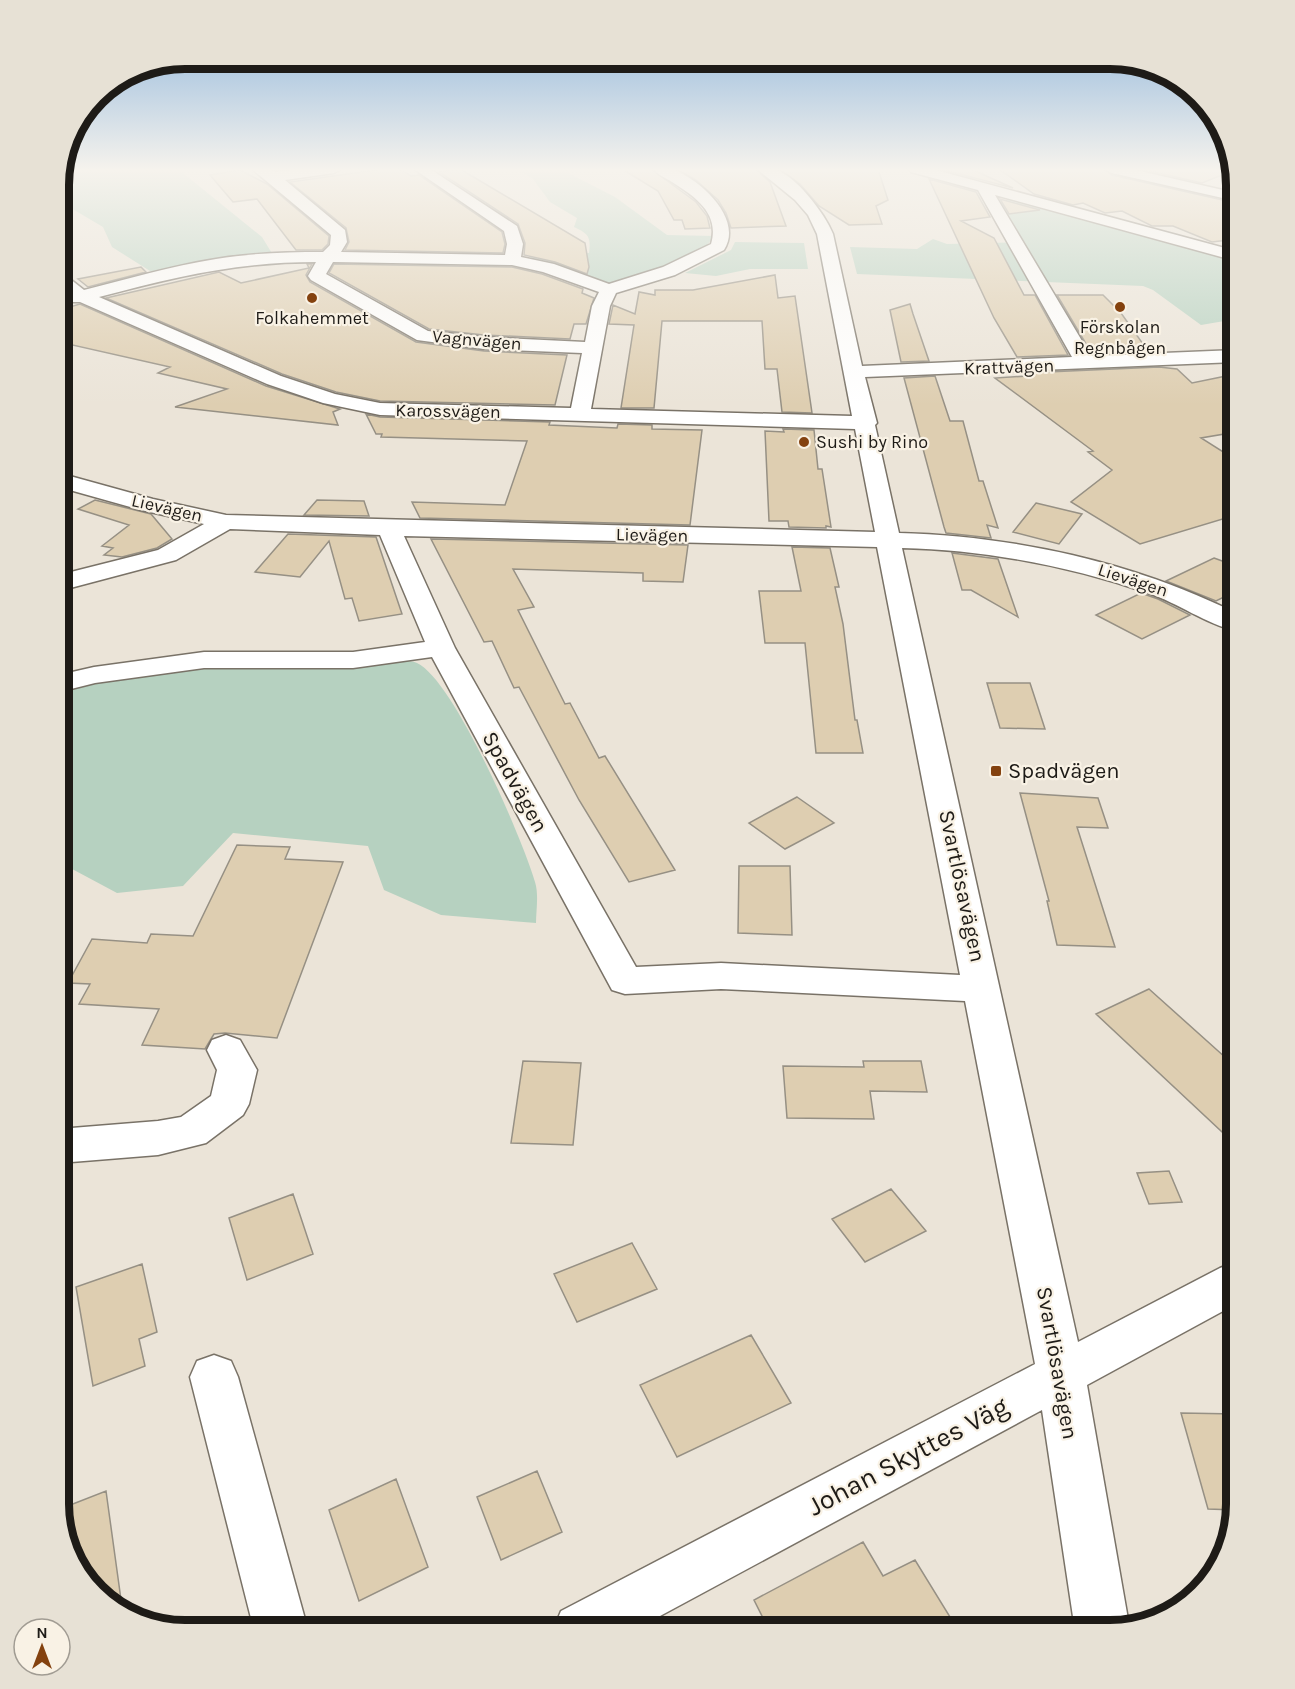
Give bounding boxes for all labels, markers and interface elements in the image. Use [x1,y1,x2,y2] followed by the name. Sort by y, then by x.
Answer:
[305,291,319,305] marker: Folkahemmet
[1113,300,1127,314] marker: Förskolan Regnbågen
[255,307,369,329] place label: Folkahemmet
[1074,316,1166,359] place label: Förskolan Regnbågen
[431,325,523,355] street label: Vagnvägen
[964,354,1054,380] street label: Krattvägen
[395,399,501,423] street label: Karossvägen
[816,431,928,453] place label: Sushi by Rino
[797,435,811,449] marker: Sushi by Rino
[129,489,205,527] street label: Lievägen
[616,523,688,547] street label: Lievägen
[1095,558,1171,602] street label: Lievägen
[477,727,553,837] street label: Spadvägen
[1008,758,1119,784] place label: Spadvägen
[989,764,1003,778] marker: Spadvägen
[933,808,991,964] street label: Svartlösavägen
[1031,1285,1083,1441] street label: Svartlösavägen
[802,1390,1014,1522] street label: Johan Skyttes Väg
[12,1617,72,1677] north arrow
[36,1623,48,1642] text: N

